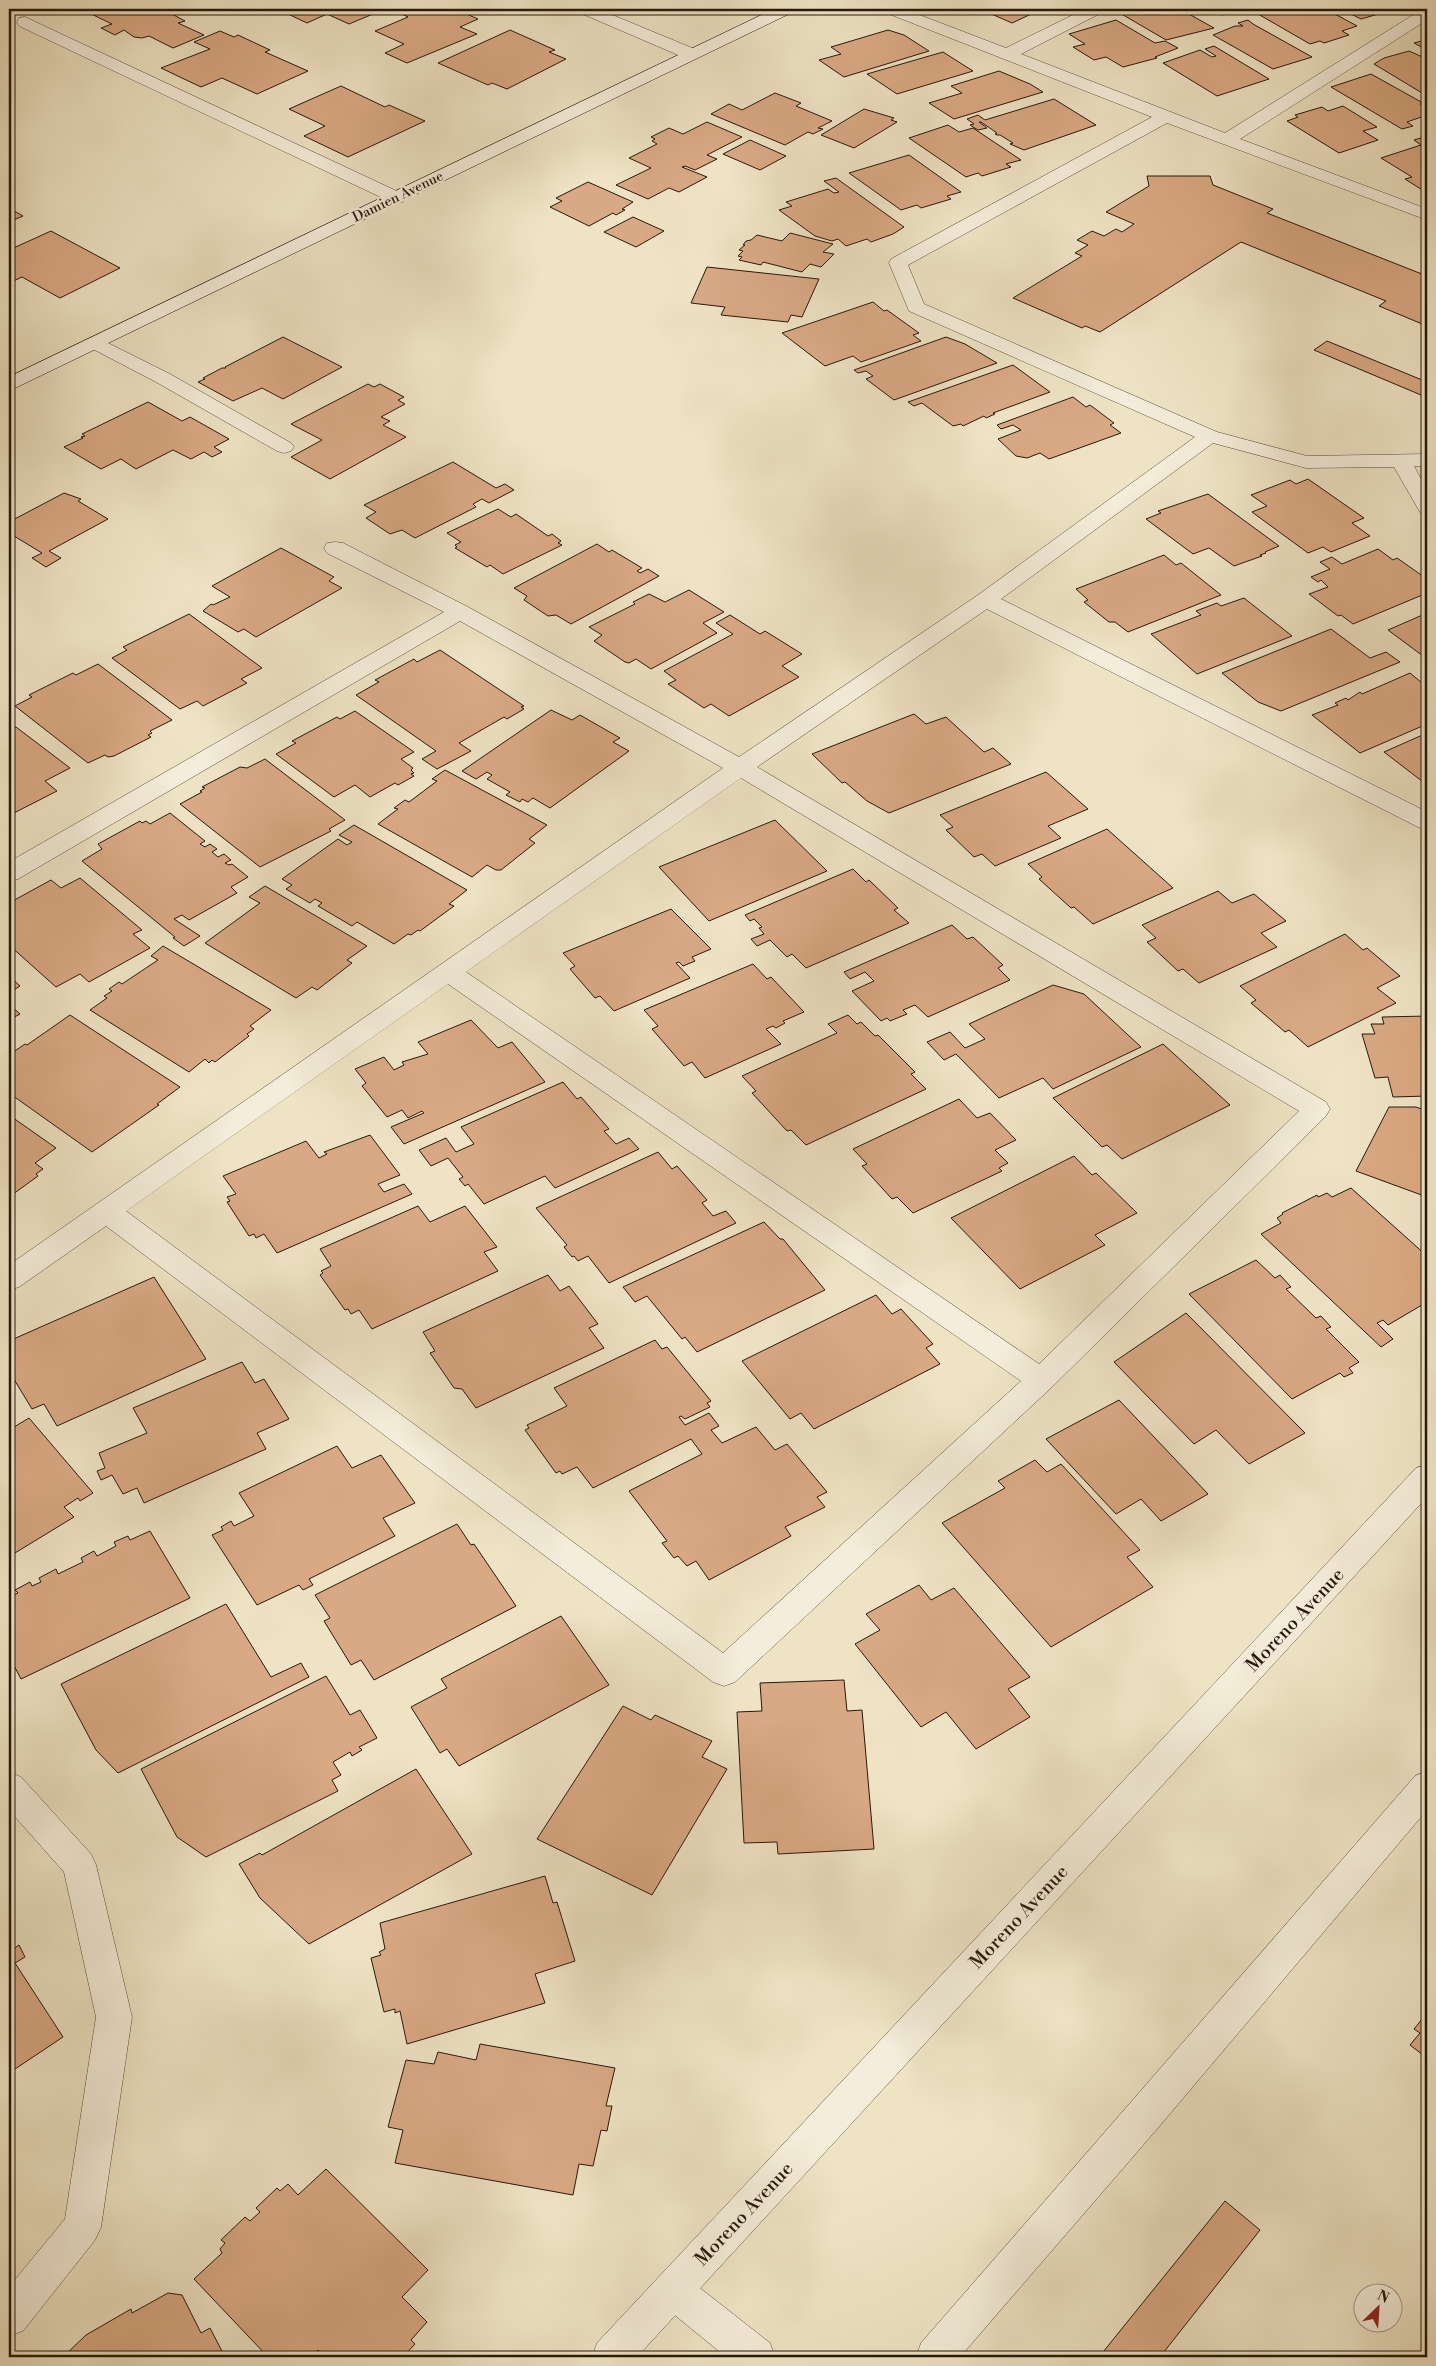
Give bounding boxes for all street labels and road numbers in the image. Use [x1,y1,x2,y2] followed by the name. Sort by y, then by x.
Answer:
[349,167,447,227] street label: Damien Avenue
[1241,1563,1349,1677] street label: Moreno Avenue
[965,1860,1073,1974] street label: Moreno Avenue
[690,2157,798,2271] street label: Moreno Avenue

